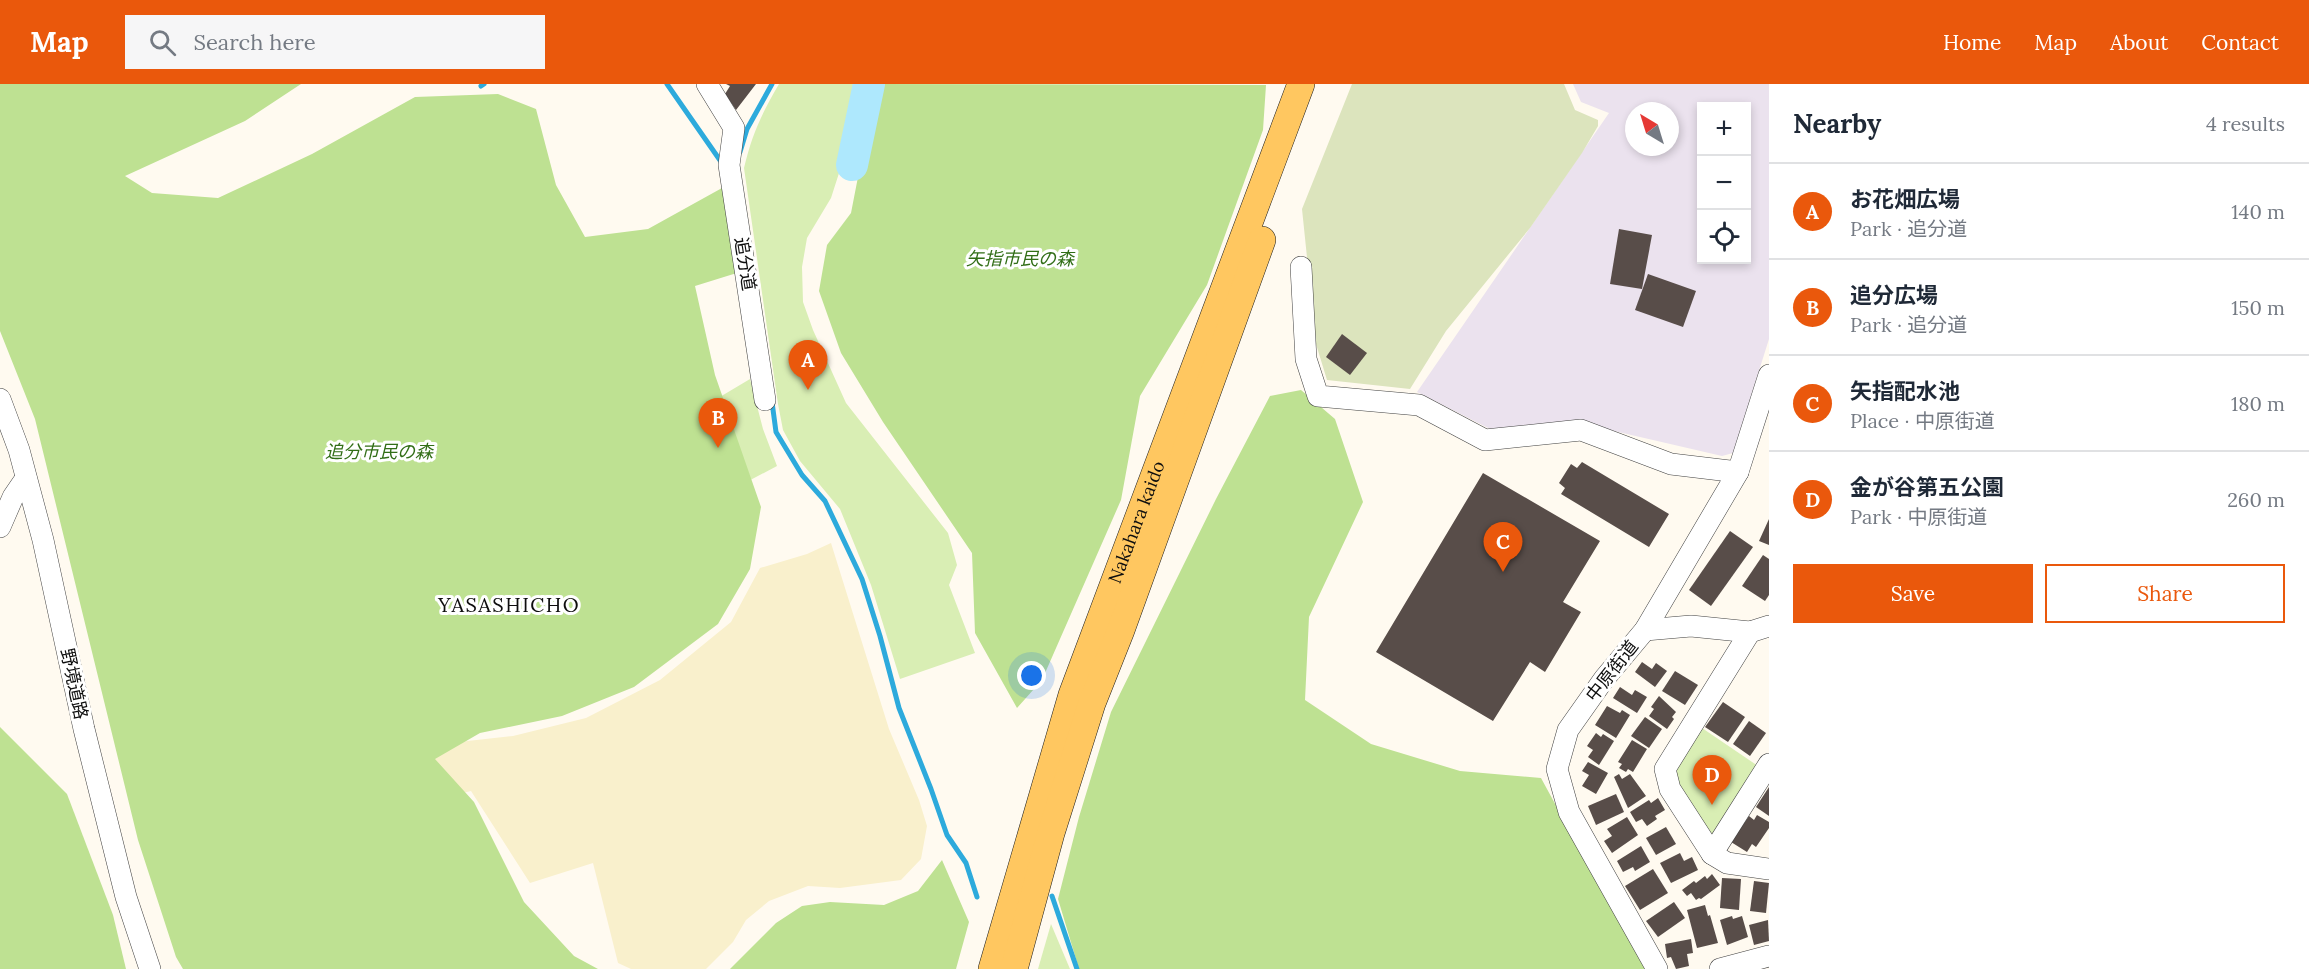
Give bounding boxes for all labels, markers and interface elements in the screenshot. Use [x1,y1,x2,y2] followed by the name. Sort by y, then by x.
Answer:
[125,15,545,69] search box
[30,24,89,60] text: Map
[146,26,179,59] icon: search
[194,28,316,56] text: Search here
[1943,29,2001,56] text: Home
[2034,29,2077,56] text: Map
[2110,29,2168,56] text: About
[2201,29,2279,56] text: Contact
[1625,102,1679,156] north arrow
[1697,102,1751,264] map controls
[1697,102,1751,156] button: +
[1793,107,1881,140] text: Nearby
[2206,111,2285,136] text: 4 results
[1697,156,1751,210] button: −
[1850,185,1960,213] text: お花畑広場
[1806,199,1819,224] text: A
[2231,199,2285,224] text: 140 m
[1697,210,1751,264] button: locate
[1850,216,1967,241] text: Park · 追分道
[730,235,761,292] street label: 追分道
[966,247,1076,270] park label: 矢指市民の森
[1850,281,1938,309] text: 追分広場
[1806,295,1819,320] text: B
[2231,295,2285,320] text: 150 m
[1850,312,1967,337] text: Park · 追分道
[788,340,828,390] pin: A
[1850,377,1960,405] text: 矢指配水池
[1806,391,1819,416] text: C
[2231,391,2285,416] text: 180 m
[698,398,738,448] pin: B
[1850,408,1995,433] text: Place · 中原街道
[325,440,435,463] park label: 追分市民の森
[1103,458,1170,586] street label: Nakahara kaido
[1850,473,2004,501] text: 金が谷第五公園
[1805,487,1820,512] text: D
[2227,487,2285,512] text: 260 m
[1850,504,1987,529] text: Park · 中原街道
[1484,522,1522,572] pin: C
[1793,564,2033,623] button: Save
[2045,564,2285,623] button: Share
[437,592,580,617] district label: YASASHICHO
[1580,635,1643,706] street label: 中原街道
[56,646,93,722] street label: 野境道路
[1017,661,1046,690] your location
[1692,756,1732,805] pin: D

